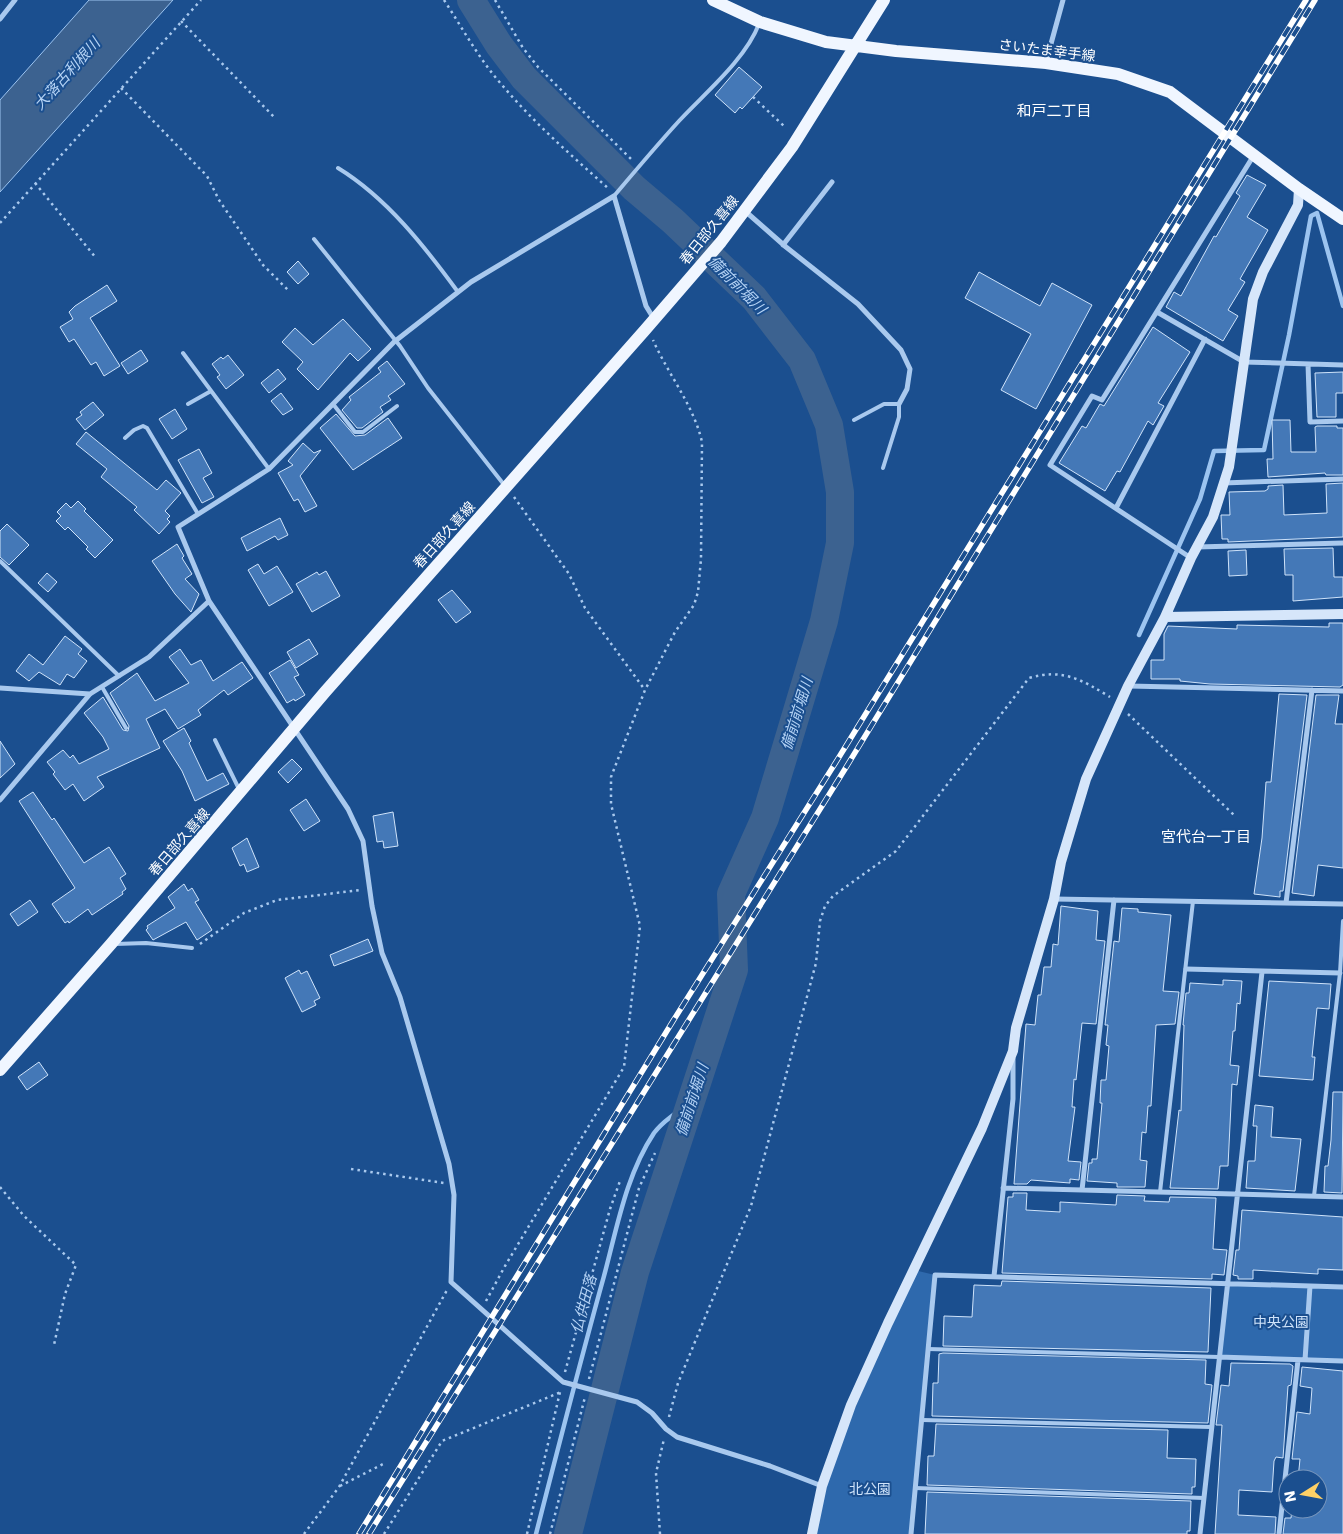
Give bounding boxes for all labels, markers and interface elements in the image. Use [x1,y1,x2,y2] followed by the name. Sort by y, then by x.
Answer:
[30,33,105,113] water label: 大落古利根川
[998,36,1096,64] street label: さいたま幸手線
[1016,102,1092,120] district label: 和戸二丁目
[676,192,742,268] street label: 春日部久喜線
[704,252,771,319] water label: 備前前堀川
[410,498,478,572] street label: 春日部久喜線
[777,674,817,753] water label: 備前前堀川
[145,805,213,879] street label: 春日部久喜線
[1161,828,1251,846] district label: 宮代台一丁目
[672,1060,713,1138] water label: 備前前堀川
[568,1271,601,1335] water label: 仏供田落
[1253,1314,1309,1330] park label: 中央公園
[1278,1469,1328,1519] north arrow
[849,1481,891,1497] park label: 北公園
[1281,1489,1299,1504] text: N

